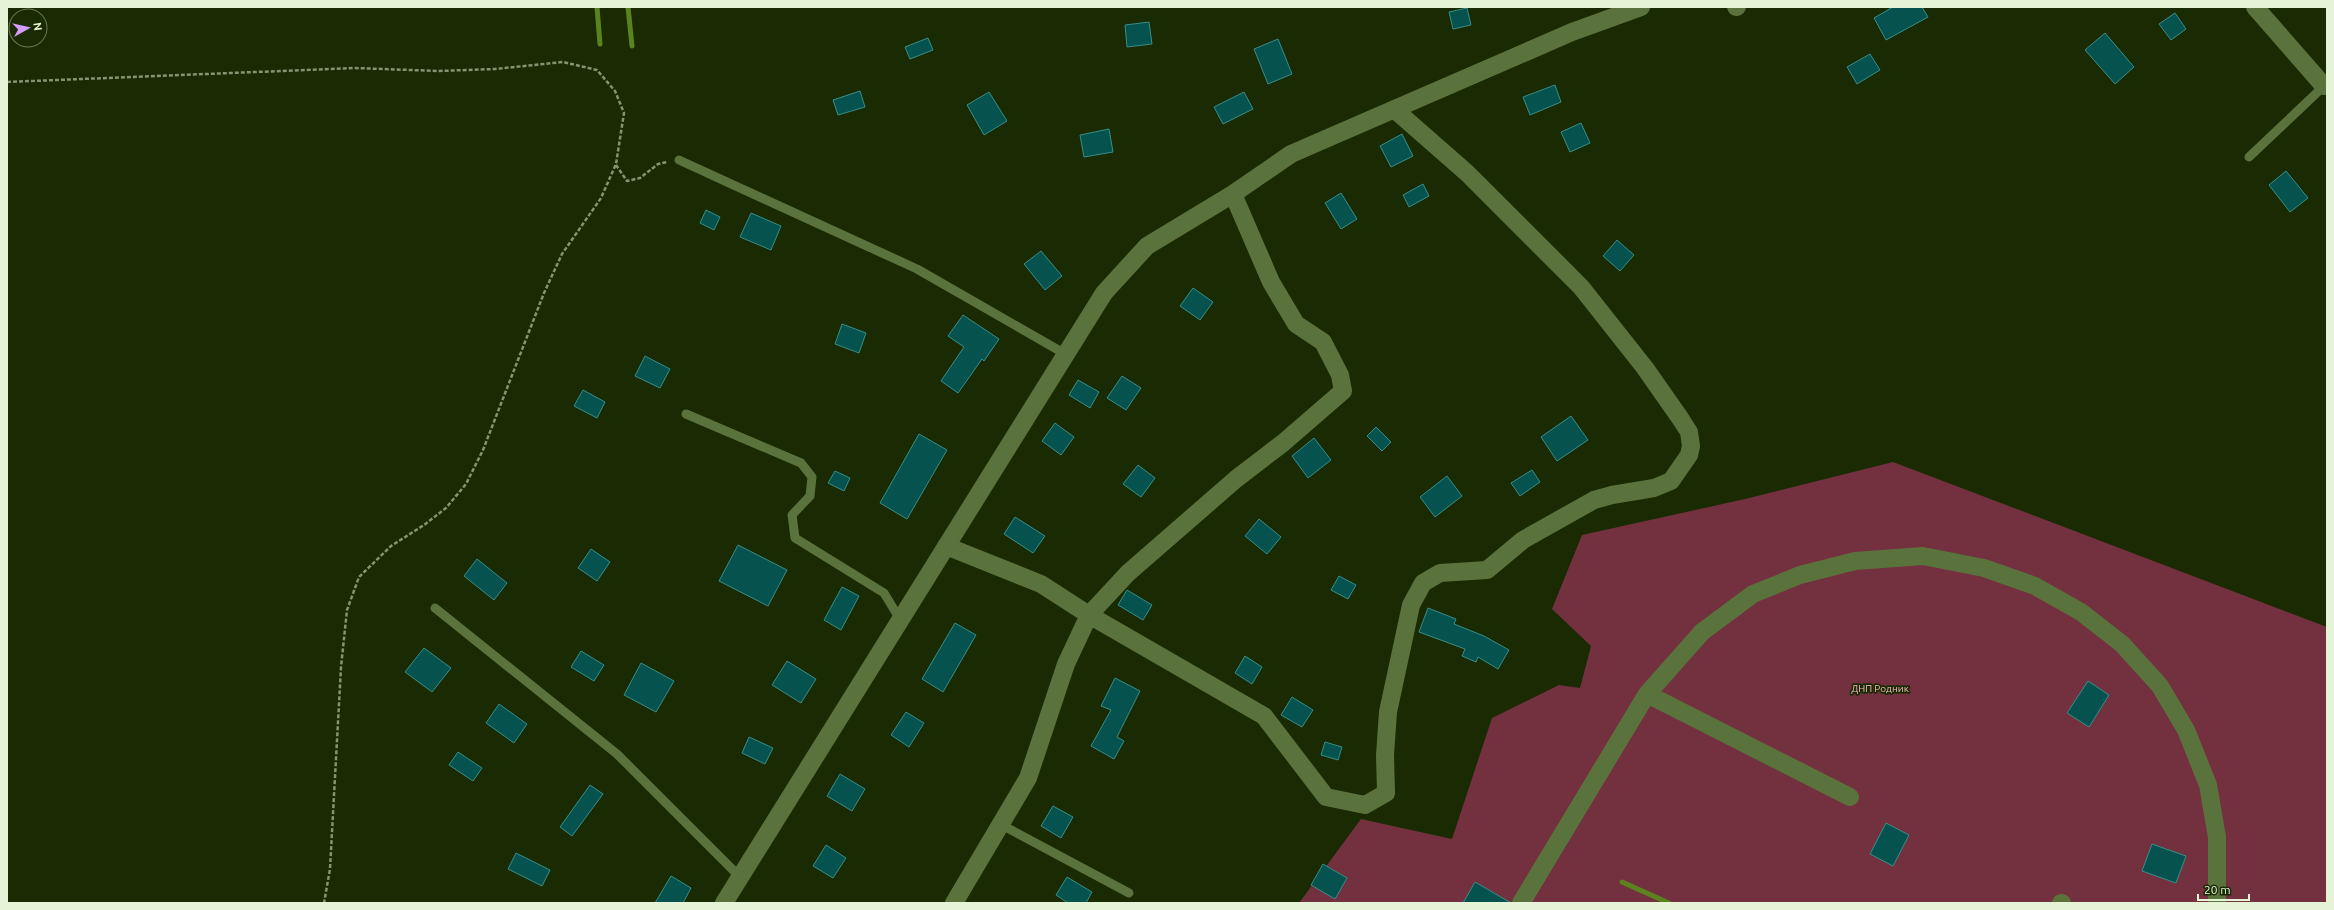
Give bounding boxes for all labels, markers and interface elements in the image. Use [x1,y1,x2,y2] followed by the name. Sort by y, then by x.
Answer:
[8,8,48,48] north arrow
[31,22,44,32] text: N
[1851,683,1909,694] park label: ДНП Родник
[2198,876,2249,902] scale bar
[2204,883,2231,896] text: 20 m

